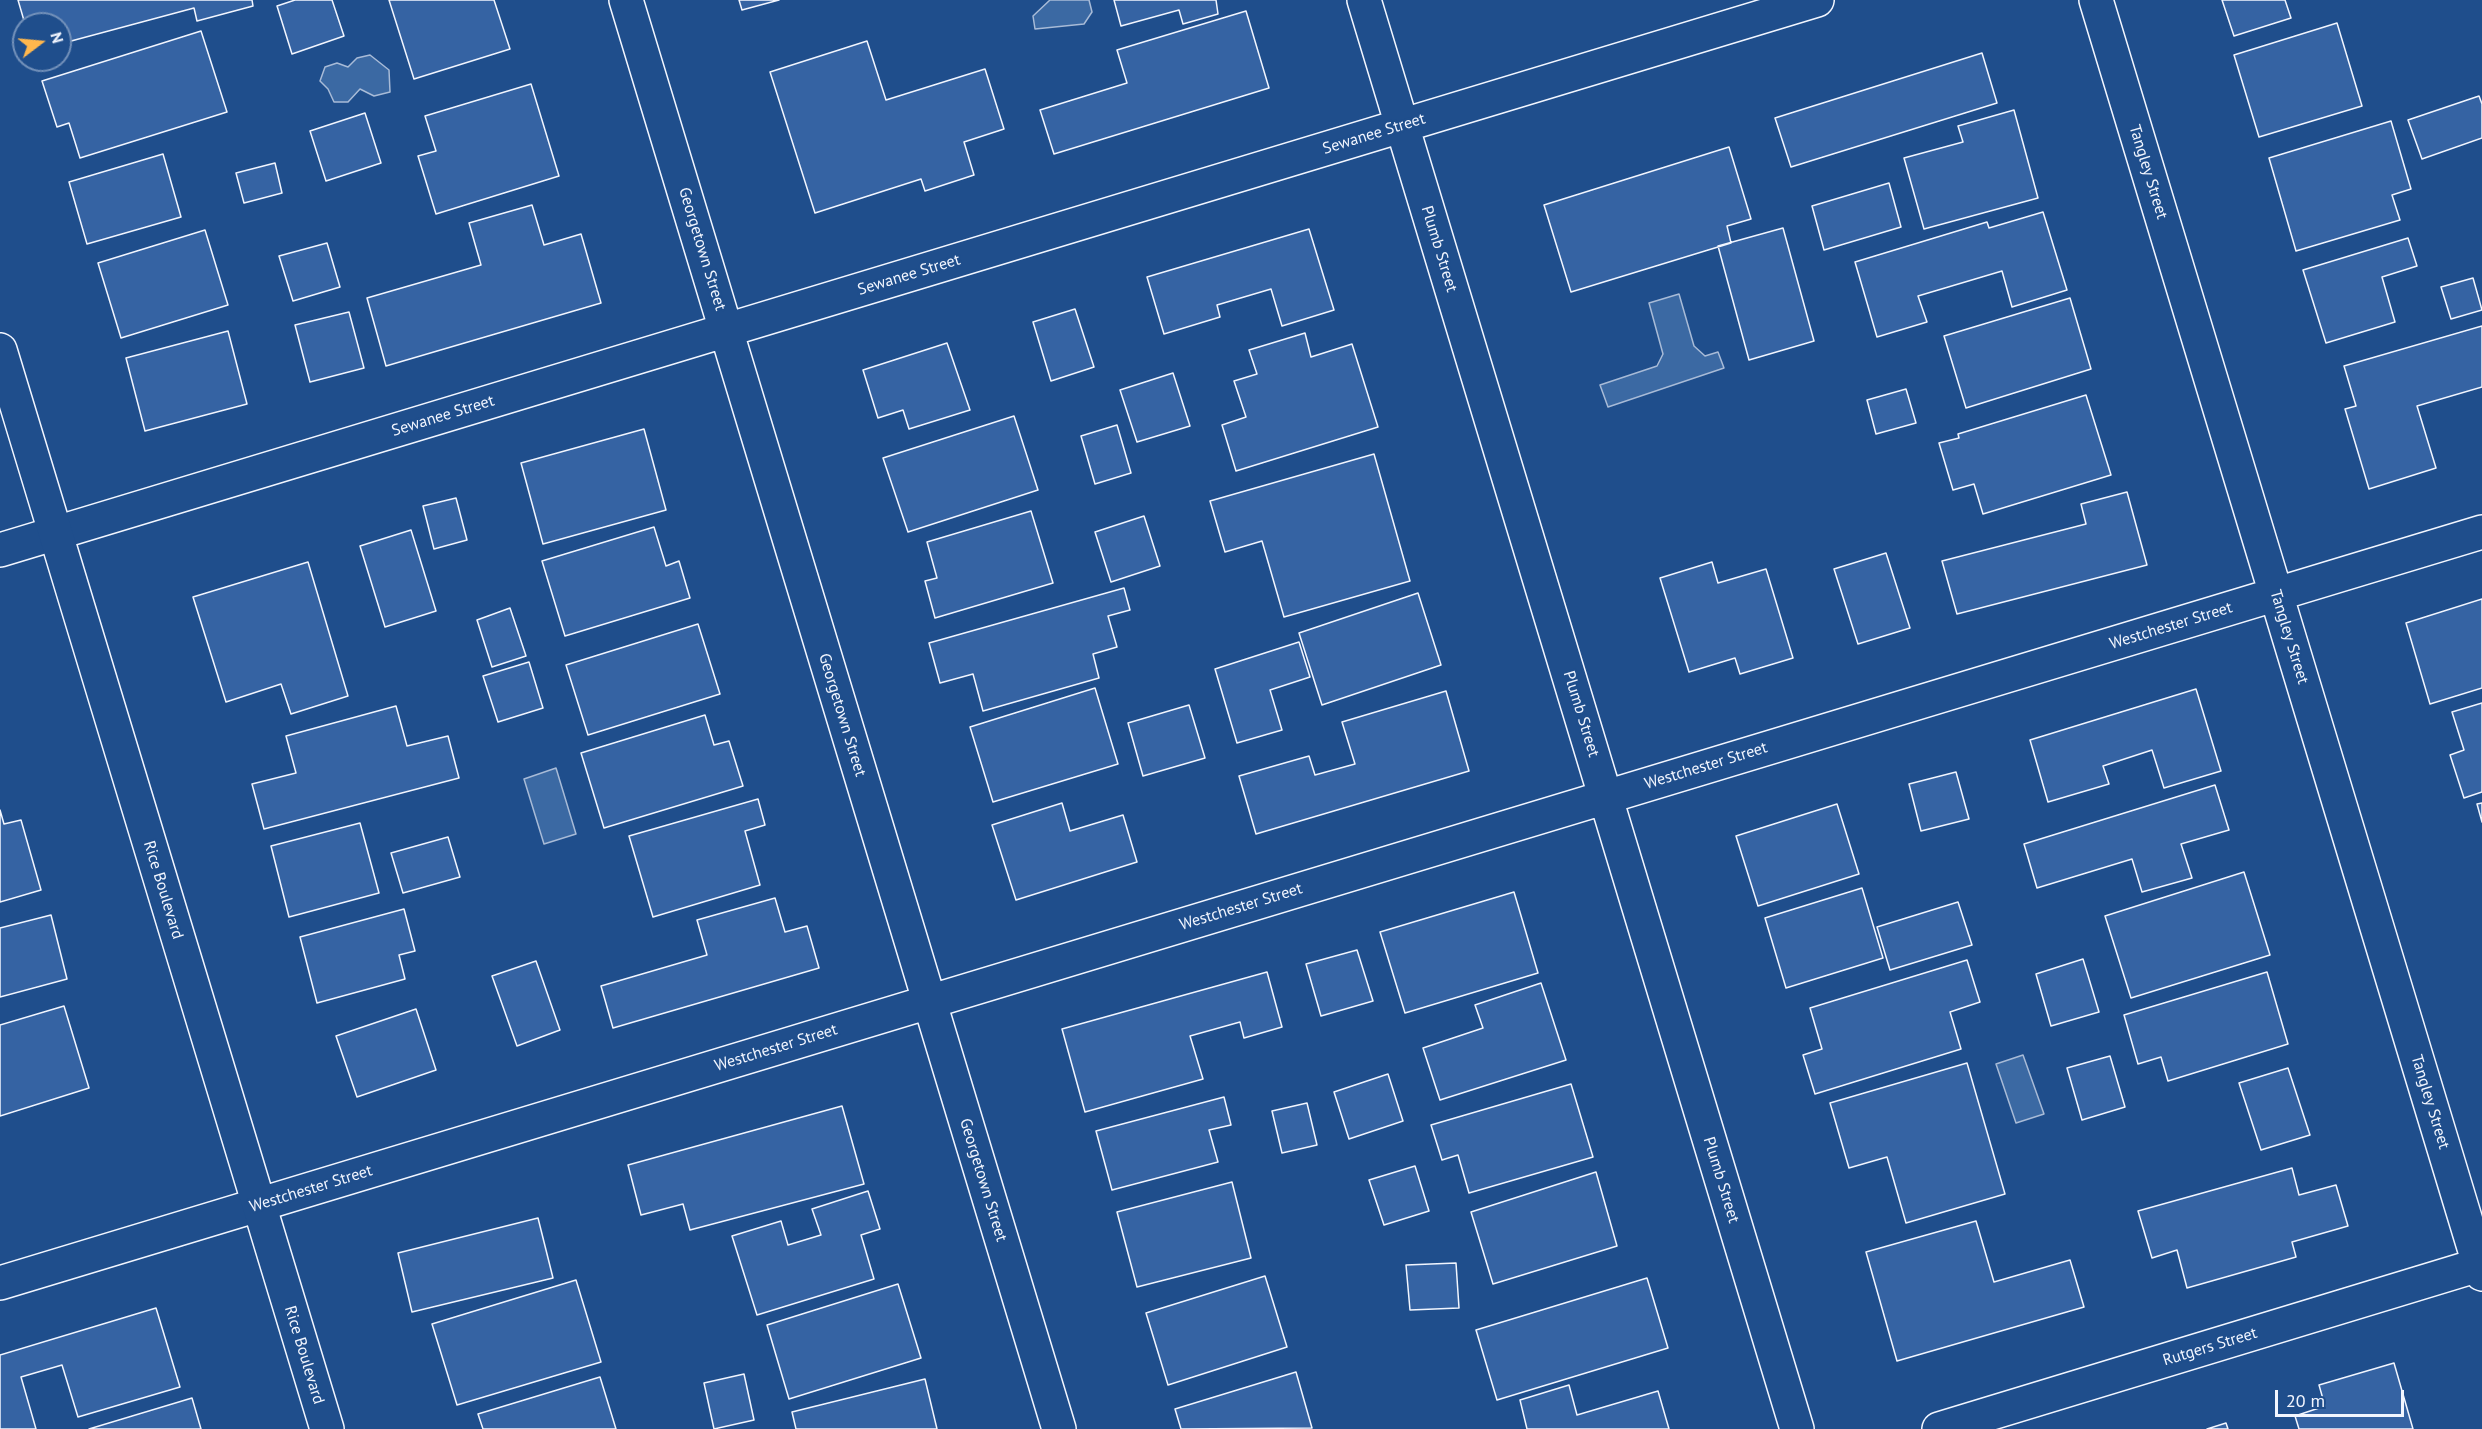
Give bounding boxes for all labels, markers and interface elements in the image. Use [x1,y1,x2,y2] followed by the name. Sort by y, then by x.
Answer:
[12,12,72,72] north arrow
[46,30,68,45] text: N
[1320,109,1428,159] street label: Sewanee Street
[2125,123,2171,221] street label: Tangley Street
[674,185,730,313] street label: Georgetown Street
[1417,204,1461,294] street label: Plumb Street
[855,250,963,300] street label: Sewanee Street
[389,391,497,441] street label: Sewanee Street
[2266,588,2312,686] street label: Tangley Street
[2107,598,2235,654] street label: Westchester Street
[814,651,870,779] street label: Georgetown Street
[1559,669,1603,759] street label: Plumb Street
[1642,738,1770,794] street label: Westchester Street
[139,839,187,941] street label: Rice Boulevard
[1177,879,1305,935] street label: Westchester Street
[712,1020,840,1076] street label: Westchester Street
[2407,1053,2453,1151] street label: Tangley Street
[955,1116,1011,1244] street label: Georgetown Street
[1699,1135,1743,1225] street label: Plumb Street
[247,1161,375,1217] street label: Westchester Street
[280,1304,328,1406] street label: Rice Boulevard
[2161,1324,2259,1370] street label: Rutgers Street
[2278,1378,2407,1416] scale bar
[2286,1389,2325,1412] text: 20 m

